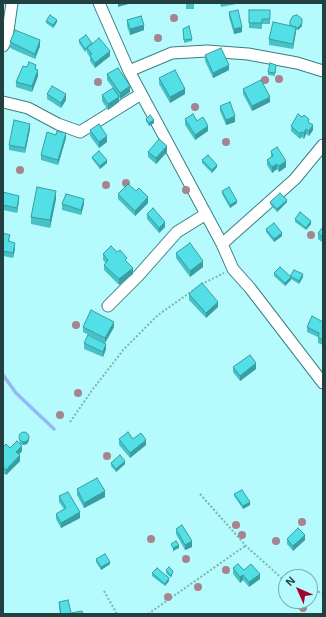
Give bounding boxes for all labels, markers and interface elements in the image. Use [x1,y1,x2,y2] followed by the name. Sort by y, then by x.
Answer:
[278,569,318,609] north arrow
[283,574,297,588] text: N

